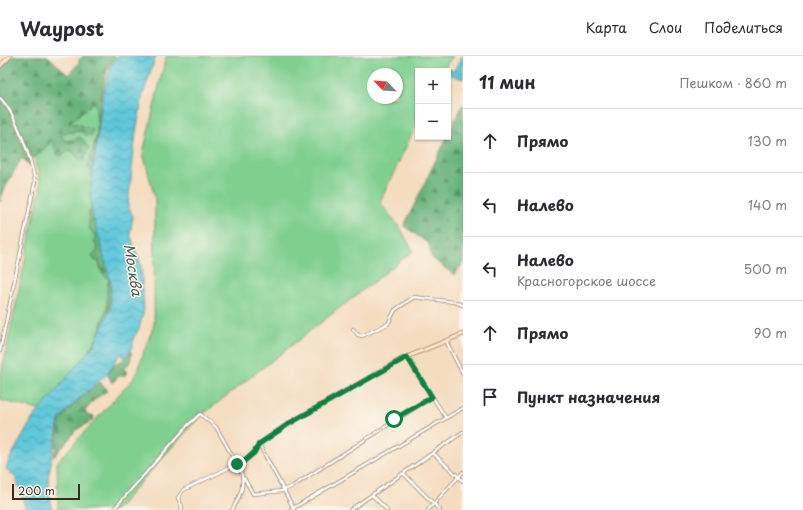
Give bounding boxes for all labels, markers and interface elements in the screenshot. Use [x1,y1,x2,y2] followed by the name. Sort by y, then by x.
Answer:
[20,14,104,42] text: Waypost
[586,17,627,38] text: Карта
[649,17,682,38] text: Слои
[704,17,783,38] text: Поделиться
[367,68,403,104] north arrow
[415,68,451,140] map controls
[415,68,451,104] button: +
[479,69,535,95] text: 11 мин
[679,73,787,92] text: Пешком · 860 m
[415,104,451,140] button: −
[517,129,568,152] text: Прямо
[479,130,501,152] icon: ahead
[748,131,787,150] text: 130 m
[517,193,574,216] text: Налево
[479,194,501,216] icon: left
[748,195,787,214] text: 140 m
[119,242,148,299] water label: Москва
[517,248,574,271] text: Налево
[479,258,501,280] icon: left
[744,259,787,278] text: 500 m
[517,271,656,290] text: Красногорское шоссе
[517,321,568,344] text: Прямо
[479,322,501,344] icon: ahead
[754,323,787,342] text: 90 m
[517,385,660,408] text: Пункт назначения
[479,386,501,408] icon: arrive
[385,410,403,428] route start
[228,455,246,473] route end
[12,482,80,501] scale bar
[18,482,55,499] text: 200 m

